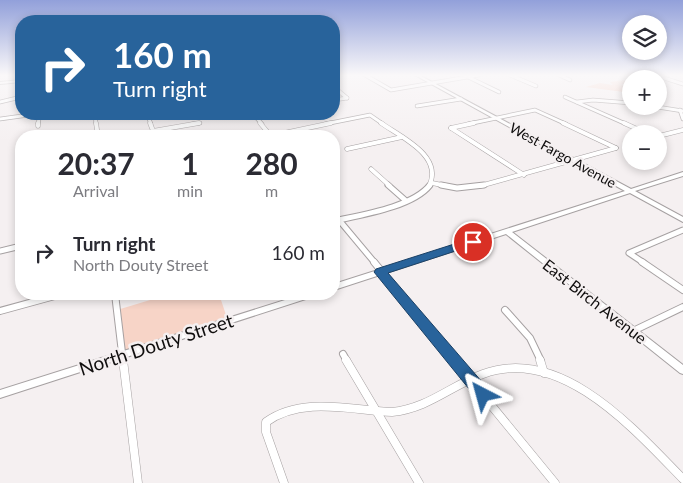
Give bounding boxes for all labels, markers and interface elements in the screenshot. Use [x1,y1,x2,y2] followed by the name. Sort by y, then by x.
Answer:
[622,15,667,170] map controls
[622,15,667,60] button: layers
[113,33,212,75] text: 160 m
[30,35,95,100] icon: right
[622,70,667,115] button: +
[113,75,207,102] text: Turn right
[507,119,619,191] street label: West Fargo Avenue
[622,125,667,170] button: −
[57,145,135,181] text: 20:37
[181,145,199,181] text: 1
[245,145,298,181] text: 280
[73,181,119,200] text: Arrival
[177,181,203,200] text: min
[265,181,278,200] text: m
[452,221,494,263] pin
[459,228,487,256] icon: arrive
[73,232,155,255] text: Turn right
[30,239,58,267] icon: right
[271,241,325,264] text: 160 m
[73,255,209,274] text: North Douty Street
[539,255,651,347] street label: East Birch Avenue
[76,308,236,380] street label: North Douty Street
[456,368,508,420] position arrow

